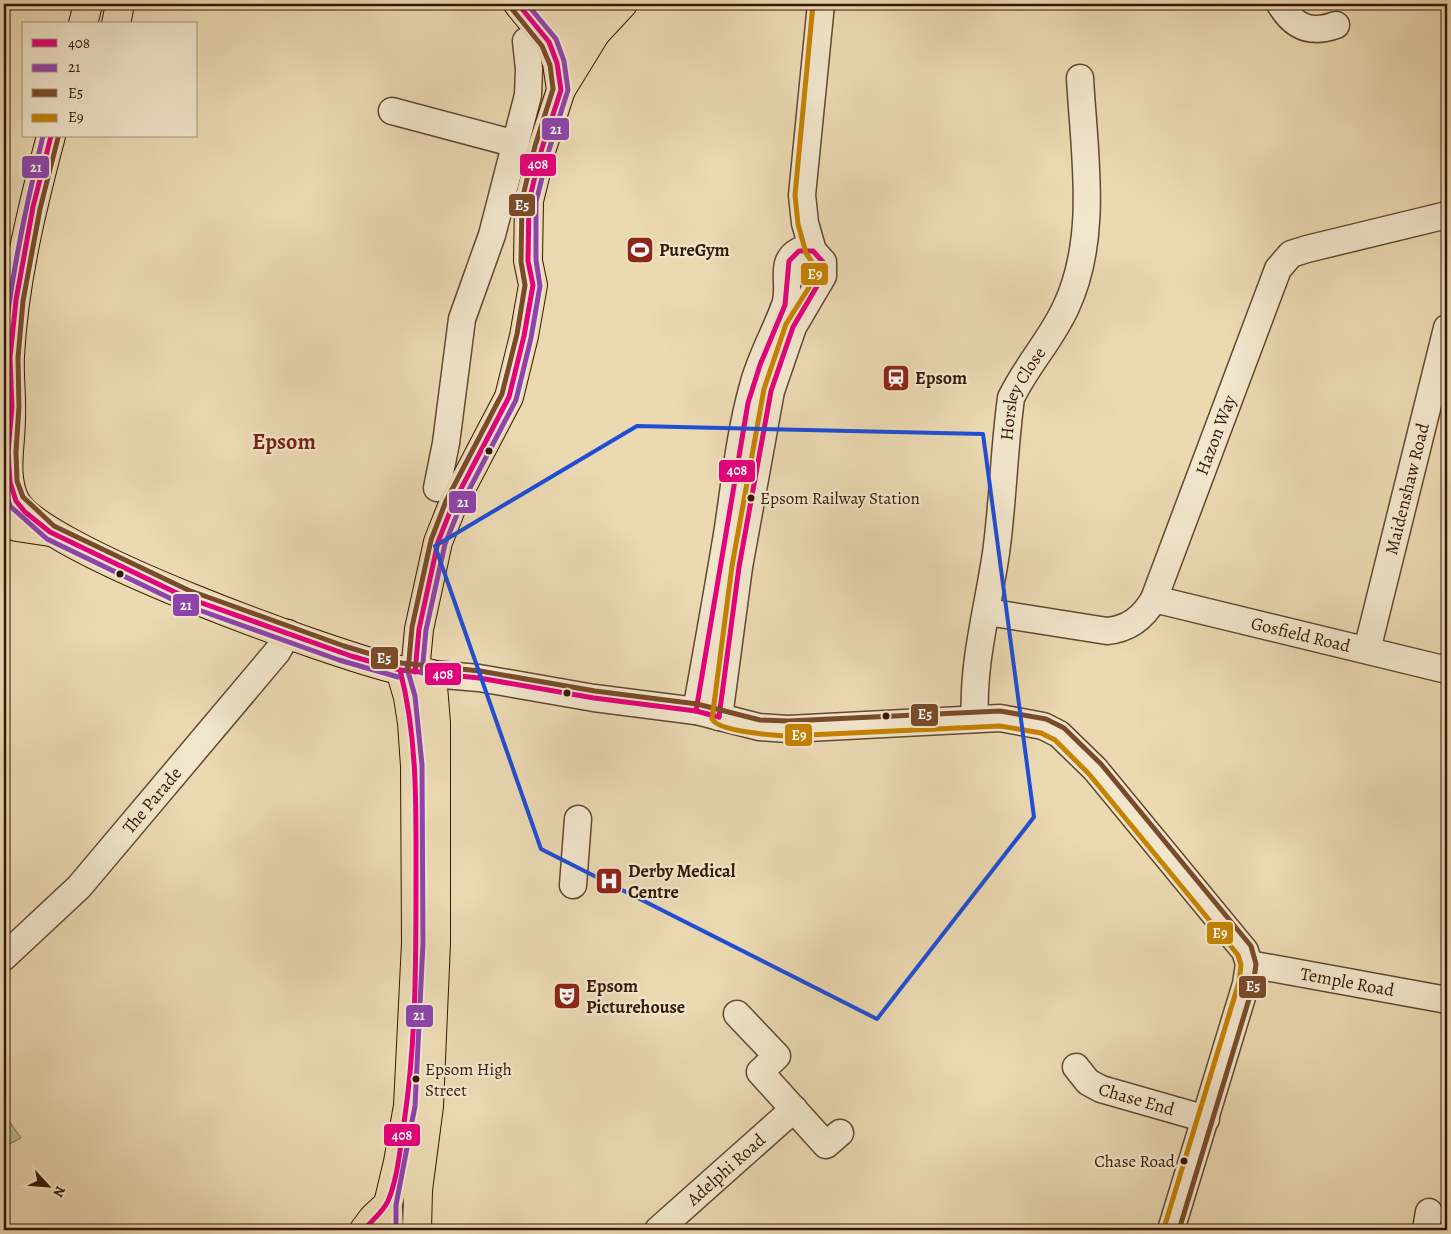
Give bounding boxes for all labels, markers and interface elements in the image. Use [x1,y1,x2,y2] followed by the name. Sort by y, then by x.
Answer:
[22,22,198,138] legend
[68,33,90,53] text: 408
[68,57,80,77] text: 21
[68,83,83,103] text: E5
[68,107,84,127] text: E9
[541,117,570,141] line badge: 21
[550,120,562,139] text: 21
[519,153,557,177] line badge: 408
[21,155,50,179] line badge: 21
[528,155,548,174] text: 408
[30,158,42,177] text: 21
[508,193,536,217] line badge: E5
[515,196,529,215] text: E5
[625,235,655,265] sports icon: PureGym
[659,238,730,262] place label: PureGym
[800,262,829,286] line badge: E9
[808,265,823,284] text: E9
[994,342,1051,441] street label: Horsley Close
[881,363,911,393] station icon: Epsom
[915,366,967,390] place label: Epsom
[1190,391,1242,478] street label: Hazon Way
[1379,420,1435,557] street label: Maidenshaw Road
[252,427,316,457] district label: Epsom
[484,446,494,456] unlabelled marker
[718,459,756,483] line badge: 408
[727,461,747,480] text: 408
[760,487,920,510] place label: Epsom Railway Station
[448,490,477,514] line badge: 21
[457,493,469,512] text: 21
[746,493,756,503] marker: Epsom Railway Station
[115,569,125,579] unlabelled marker
[172,593,200,617] line badge: 21
[180,596,192,615] text: 21
[1249,611,1353,658] street label: Gosfield Road
[370,646,399,670] line badge: E5
[377,649,391,668] text: E5
[424,662,462,686] line badge: 408
[433,665,453,684] text: 408
[562,688,572,698] unlabelled marker
[910,703,939,727] line badge: E5
[918,705,932,724] text: E5
[881,711,891,721] unlabelled marker
[784,723,813,747] line badge: E9
[792,726,807,745] text: E9
[117,762,187,839] street label: The Parade
[628,859,736,904] place label: Derby Medical Centre
[594,866,624,896] hospital icon: Derby Medical Centre
[1206,921,1234,945] line badge: E9
[1213,924,1228,943] text: E9
[1299,962,1397,1002] street label: Temple Road
[586,974,685,1019] place label: Epsom Picturehouse
[1238,975,1267,999] line badge: E5
[1246,977,1260,996] text: E5
[552,981,582,1011] theatre icon: Epsom Picturehouse
[405,1004,434,1028] line badge: 21
[413,1006,425,1025] text: 21
[425,1058,512,1102] place label: Epsom High Street
[411,1074,421,1084] marker: Epsom High Street
[1096,1077,1178,1121] street label: Chase End
[383,1123,421,1147] line badge: 408
[392,1126,412,1145] text: 408
[681,1128,771,1212] street label: Adelphi Road
[1094,1150,1176,1173] place label: Chase Road
[1179,1156,1189,1166] marker: Chase Road
[22,1162,72,1212] north arrow
[48,1183,70,1200] text: N

